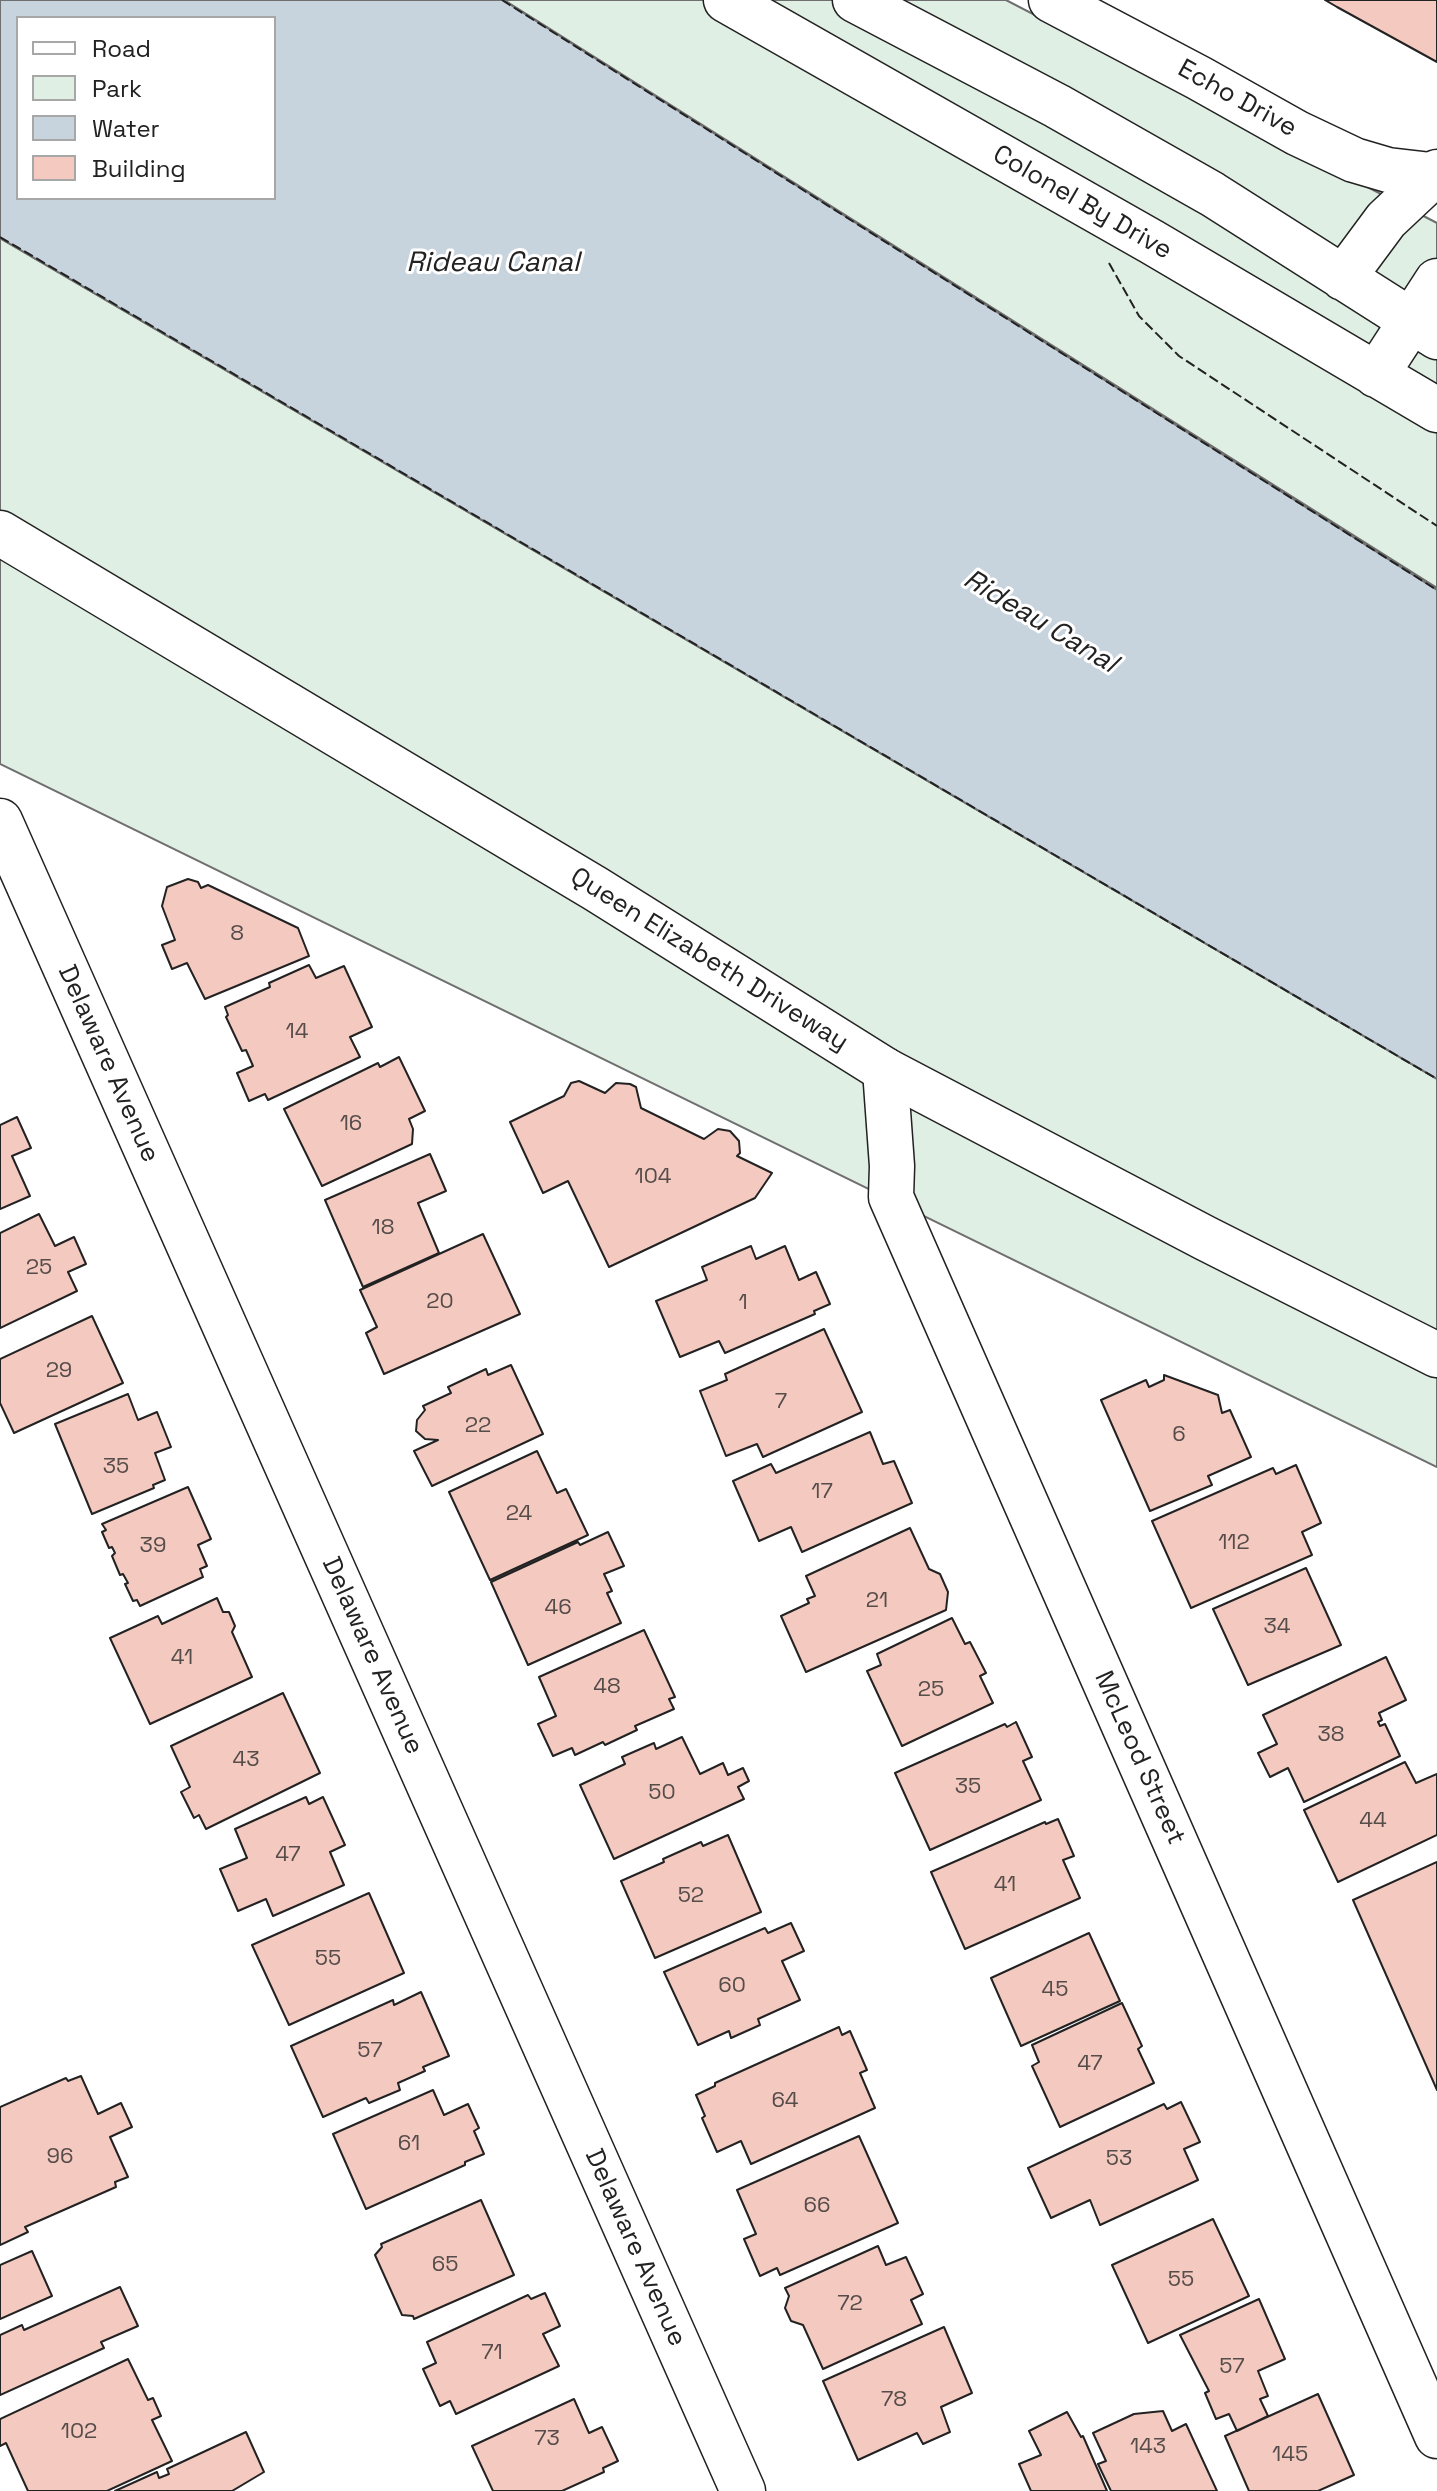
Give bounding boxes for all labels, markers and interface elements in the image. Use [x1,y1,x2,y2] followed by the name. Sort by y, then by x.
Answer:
[16,16,276,200] legend
[92,33,151,64] text: Road
[1172,54,1302,144] street label: Echo Drive
[92,73,142,104] text: Park
[92,113,160,144] text: Water
[987,139,1177,267] street label: Colonel By Drive
[92,153,186,184] text: Building
[406,246,580,280] water label: Rideau Canal
[957,563,1123,681] water label: Rideau Canal
[564,861,854,1059] street label: Queen Elizabeth Driveway
[230,921,244,947] house number: 8
[51,961,165,1167] street label: Delaware Avenue
[286,1019,308,1045] house number: 14
[340,1111,362,1137] house number: 16
[634,1164,672,1190] house number: 104
[372,1215,394,1241] house number: 18
[26,1255,52,1281] house number: 25
[426,1289,454,1315] house number: 20
[738,1290,748,1316] house number: 1
[46,1358,72,1384] house number: 29
[775,1389,787,1415] house number: 7
[465,1413,491,1439] house number: 22
[1172,1422,1186,1448] house number: 6
[103,1454,129,1480] house number: 35
[811,1479,833,1505] house number: 17
[506,1501,532,1527] house number: 24
[1218,1530,1250,1556] house number: 112
[140,1533,166,1559] house number: 39
[315,1553,429,1759] street label: Delaware Avenue
[866,1588,888,1614] house number: 21
[544,1595,572,1621] house number: 46
[1263,1614,1291,1640] house number: 34
[171,1645,193,1671] house number: 41
[1087,1666,1191,1850] street label: McLeod Street
[593,1674,621,1700] house number: 48
[918,1677,944,1703] house number: 25
[1318,1722,1344,1748] house number: 38
[232,1747,260,1773] house number: 43
[955,1774,981,1800] house number: 35
[648,1780,676,1806] house number: 50
[1359,1808,1387,1834] house number: 44
[275,1842,301,1868] house number: 47
[994,1872,1016,1898] house number: 41
[678,1883,704,1909] house number: 52
[315,1946,341,1972] house number: 55
[718,1973,746,1999] house number: 60
[1042,1977,1068,2003] house number: 45
[357,2038,383,2064] house number: 57
[1077,2051,1103,2077] house number: 47
[771,2088,799,2114] house number: 64
[398,2131,420,2157] house number: 61
[47,2144,73,2170] house number: 96
[578,2145,692,2351] street label: Delaware Avenue
[1106,2146,1132,2172] house number: 53
[804,2193,830,2219] house number: 66
[432,2252,458,2278] house number: 65
[1168,2267,1194,2293] house number: 55
[837,2291,863,2317] house number: 72
[481,2340,503,2366] house number: 71
[1219,2354,1245,2380] house number: 57
[881,2387,907,2413] house number: 78
[61,2419,97,2445] house number: 102
[534,2426,560,2452] house number: 73
[1130,2434,1166,2460] house number: 143
[1272,2442,1308,2468] house number: 145

